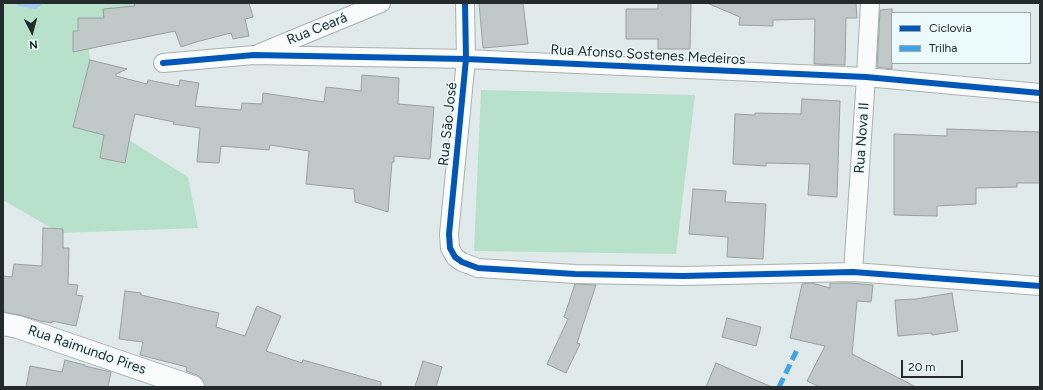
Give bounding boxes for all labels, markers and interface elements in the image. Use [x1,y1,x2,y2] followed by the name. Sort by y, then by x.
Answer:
[284,9,350,49] street label: Rua Ceará
[12,12,52,52] north arrow
[891,12,1031,64] legend
[929,21,972,35] text: Ciclovia
[28,38,38,51] text: N
[550,41,746,69] street label: Rua Afonso Sostenes Medeiros
[929,41,957,55] text: Trilha
[435,81,461,167] street label: Rua São José
[851,102,873,174] street label: Rua Nova II
[26,322,148,378] street label: Rua Raimundo Pires
[903,352,965,378] scale bar
[908,360,936,374] text: 20 m

